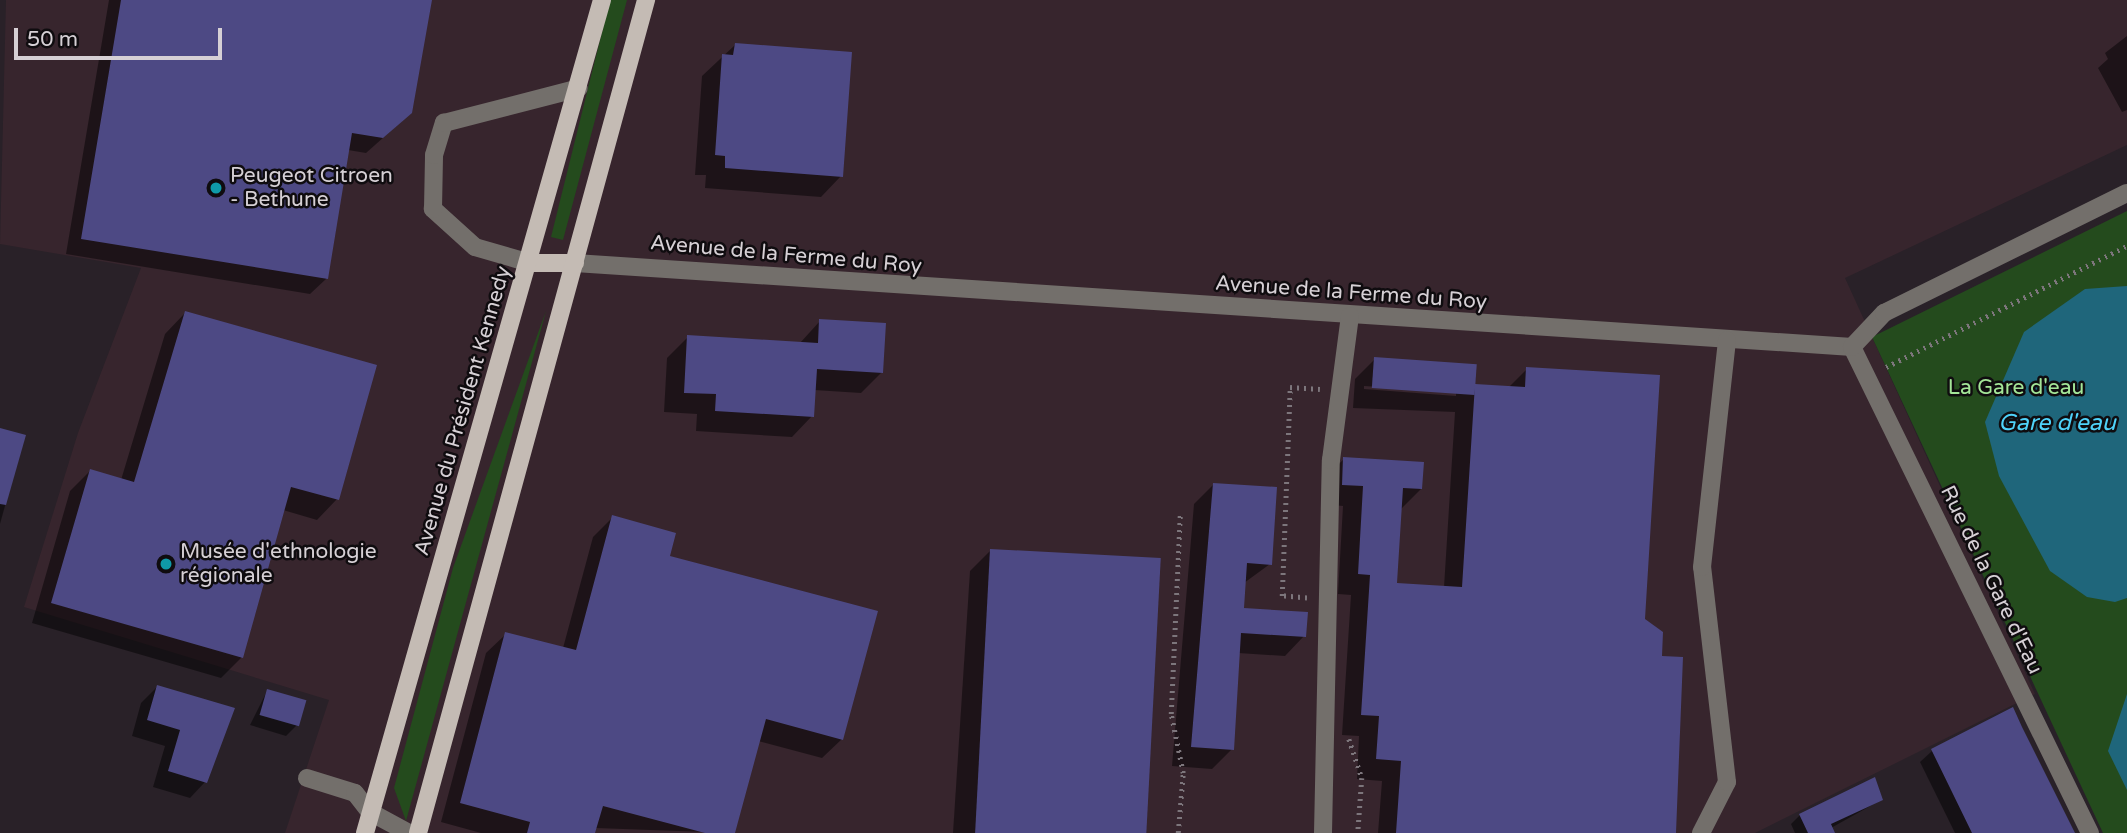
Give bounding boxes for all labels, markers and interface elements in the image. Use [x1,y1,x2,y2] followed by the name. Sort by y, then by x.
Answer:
[18,14,226,58] scale bar
[27,27,78,52] text: 50 m
[230,163,393,213] place label: Peugeot Citroen - Bethune
[208,180,224,196] marker: Peugeot Citroen - Bethune
[649,231,923,279] street label: Avenue de la Ferme du Roy
[410,263,516,559] street label: Avenue du Président Kennedy
[1214,271,1488,315] street label: Avenue de la Ferme du Roy
[1948,375,2084,401] park label: La Gare d'eau
[1998,409,2116,437] water label: Gare d'eau
[1934,482,2048,678] street label: Rue de la Gare d'Eau
[180,539,377,589] place label: Musée d'ethnologie régionale
[158,556,174,572] marker: Musée d'ethnologie régionale

